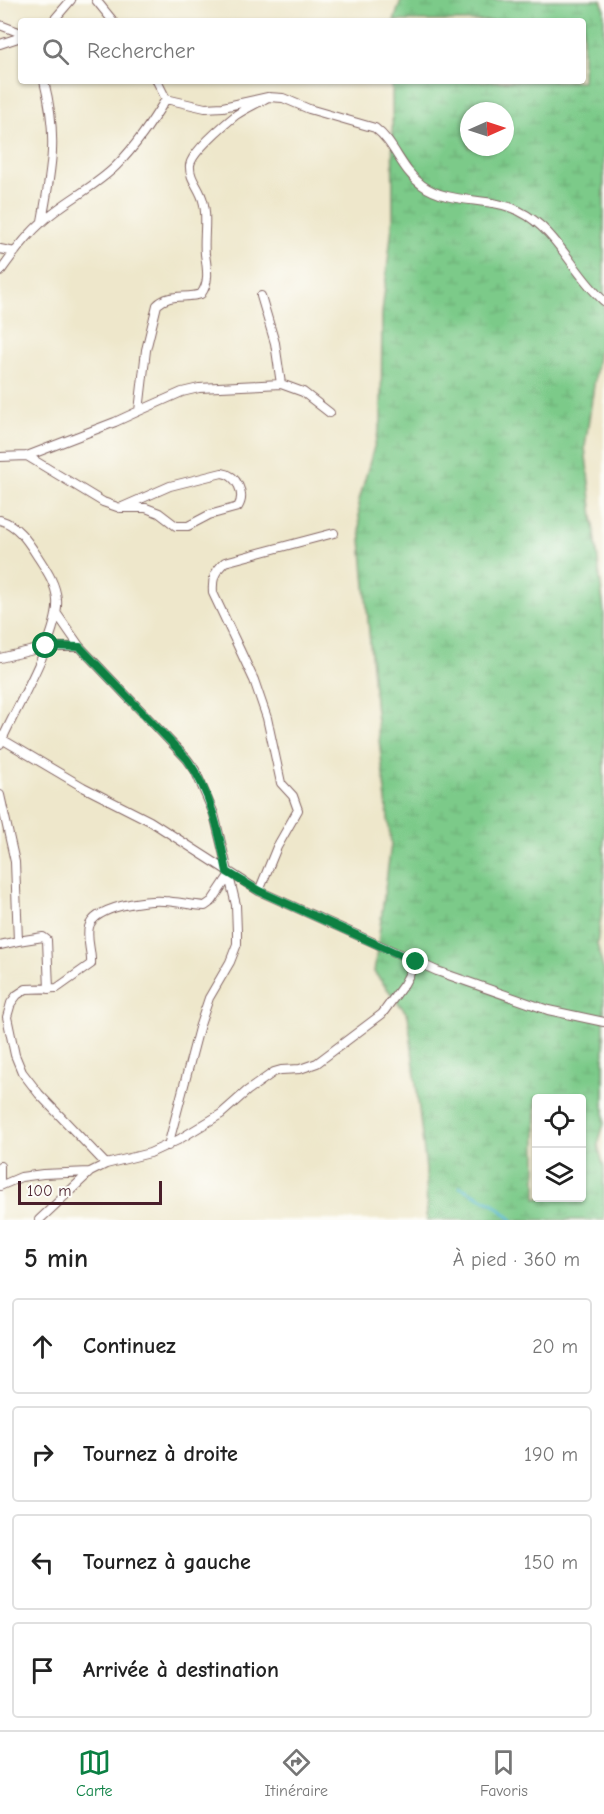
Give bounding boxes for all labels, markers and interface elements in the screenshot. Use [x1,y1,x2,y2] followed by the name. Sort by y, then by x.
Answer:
[18,18,586,84] search box
[39,35,72,68] icon: search
[87,38,195,64] text: Rechercher
[460,102,514,156] north arrow
[32,632,58,658] route start
[402,948,428,974] route end
[532,1094,586,1202] map controls
[532,1094,586,1148] button: locate
[532,1148,586,1202] button: layers
[18,1178,162,1206] scale bar
[27,1182,71,1200] text: 100 m
[24,1244,88,1274] text: 5 min
[453,1248,580,1271] text: À pied · 360 m
[26,1330,59,1363] icon: ahead
[83,1333,176,1359] text: Continuez
[532,1335,578,1358] text: 20 m
[26,1438,59,1471] icon: right
[83,1441,238,1467] text: Tournez à droite
[524,1443,578,1466] text: 190 m
[26,1546,59,1579] icon: left
[83,1549,251,1575] text: Tournez à gauche
[524,1551,578,1574] text: 150 m
[26,1654,59,1687] icon: arrive
[83,1657,279,1683] text: Arrivée à destination
[76,1746,113,1800] tab: Carte
[265,1746,328,1800] tab: Itinéraire
[480,1746,528,1800] tab: Favoris

